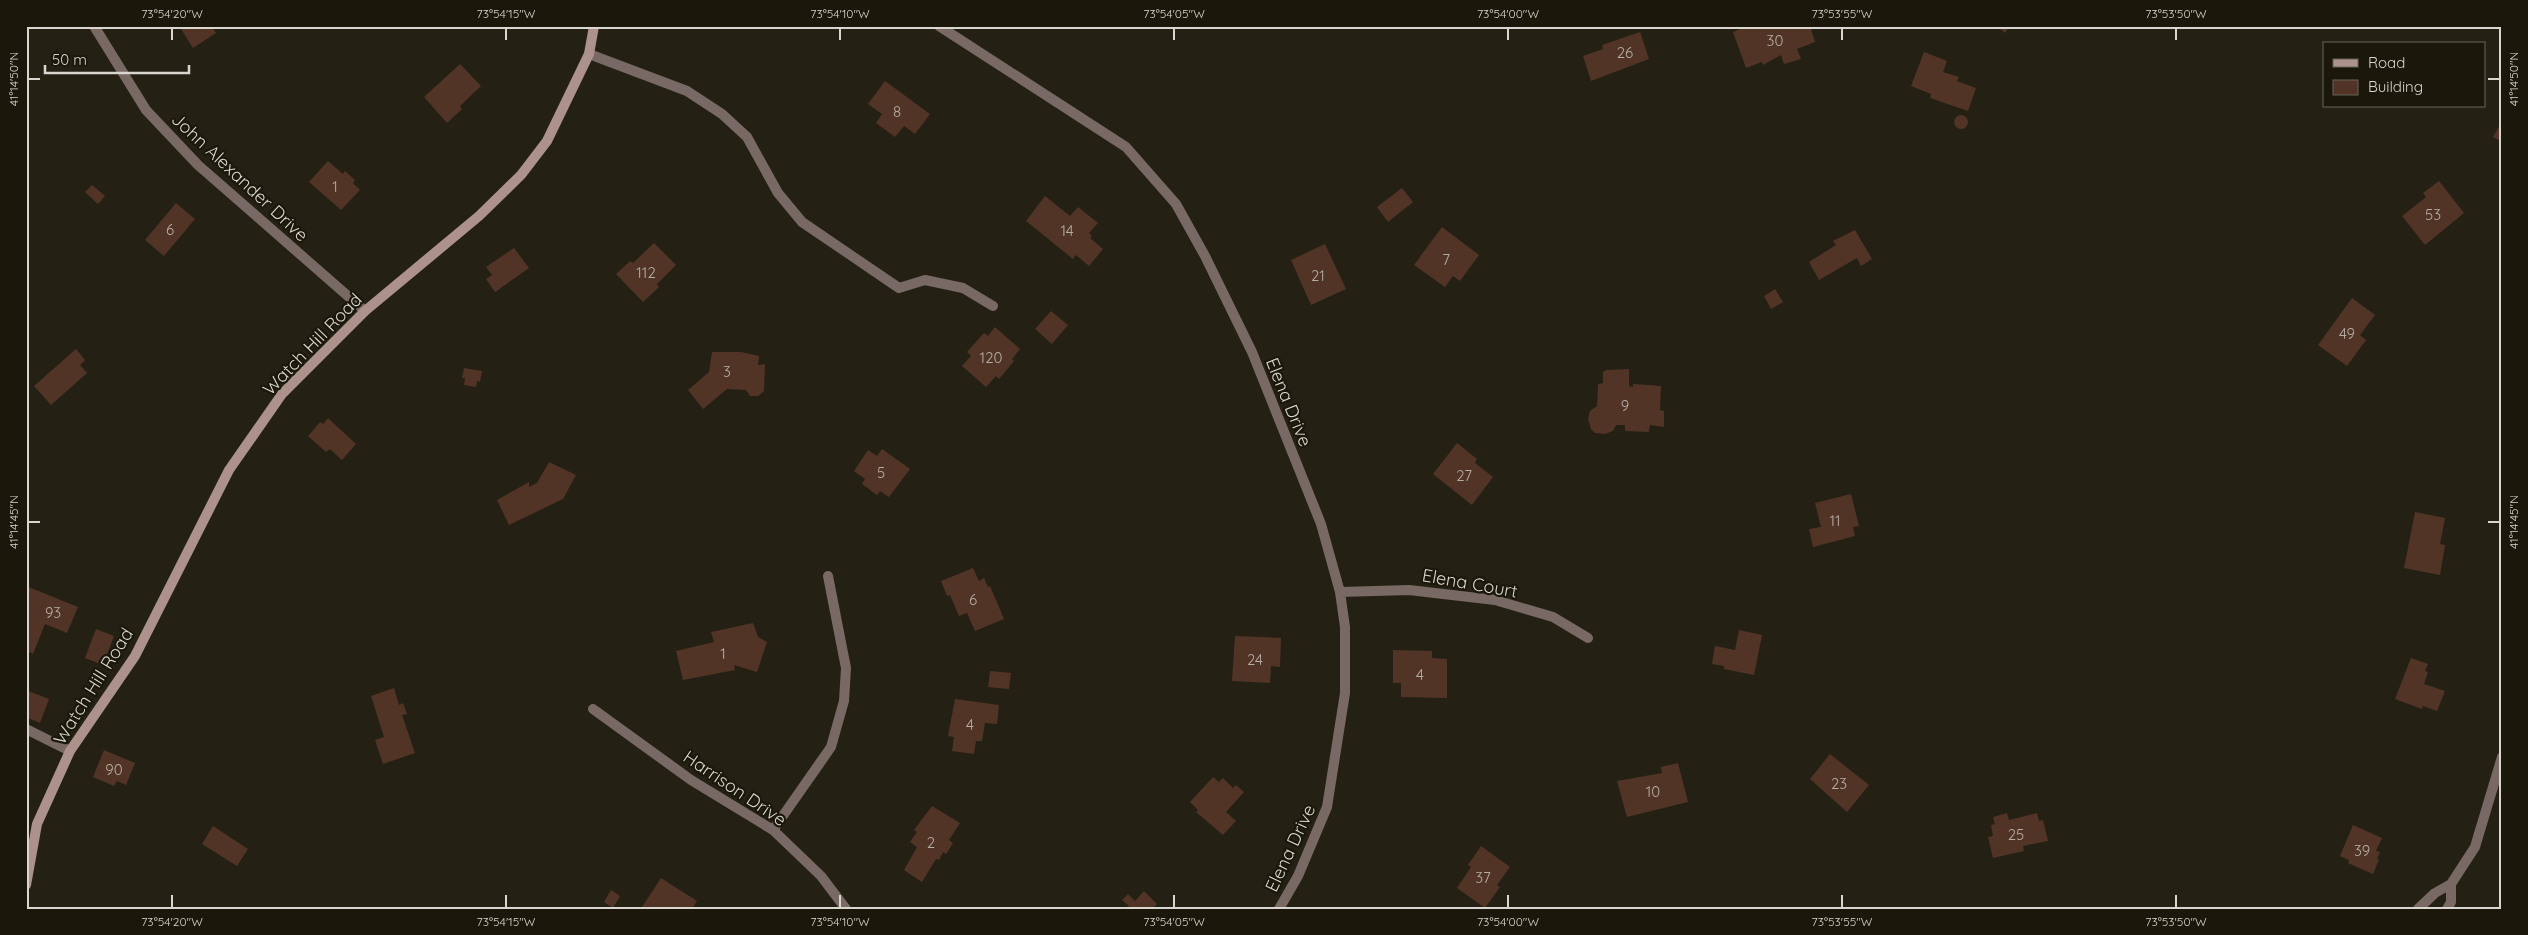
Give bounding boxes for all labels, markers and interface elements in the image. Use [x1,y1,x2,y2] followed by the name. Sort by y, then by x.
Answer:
[141,6,203,21] text: 73°54'20"W
[477,6,536,21] text: 73°54'15"W
[810,6,870,21] text: 73°54'10"W
[1143,6,1205,21] text: 73°54'05"W
[1477,6,1539,21] text: 73°54'00"W
[1812,6,1873,21] text: 73°53'55"W
[2145,6,2207,21] text: 73°53'50"W
[1767,31,1783,50] house number: 30
[45,42,189,74] scale bar
[2323,42,2486,108] legend
[1617,43,1633,62] house number: 26
[52,50,87,69] text: 50 m
[6,52,21,106] text: 41°14'50"N
[2506,52,2521,106] text: 41°14'50"N
[2368,53,2405,72] text: Road
[2368,77,2423,96] text: Building
[893,102,901,121] house number: 8
[167,108,313,246] street label: John Alexander Drive
[332,177,338,196] house number: 1
[2425,205,2441,224] house number: 53
[166,220,174,239] house number: 6
[1060,221,1074,240] house number: 14
[1442,250,1450,269] house number: 7
[636,263,656,282] house number: 112
[1311,266,1325,285] house number: 21
[257,288,367,400] street label: Watch Hill Road
[2339,324,2355,343] house number: 49
[980,348,1002,367] house number: 120
[1261,354,1317,450] street label: Elena Drive
[723,362,731,381] house number: 3
[1621,396,1629,415] house number: 9
[877,463,885,482] house number: 5
[1456,466,1472,485] house number: 27
[6,495,21,549] text: 41°14'45"N
[2506,495,2521,549] text: 41°14'45"N
[1829,511,1841,530] house number: 11
[1420,563,1520,603] street label: Elena Court
[969,590,977,609] house number: 6
[45,603,61,622] house number: 93
[48,623,138,749] street label: Watch Hill Road
[720,644,726,663] house number: 1
[1247,650,1263,669] house number: 24
[1416,665,1424,684] house number: 4
[966,715,974,734] house number: 4
[679,745,791,831] street label: Harrison Drive
[105,760,123,779] house number: 90
[1831,774,1847,793] house number: 23
[1646,782,1660,801] house number: 10
[1260,801,1320,895] street label: Elena Drive
[2008,825,2024,844] house number: 25
[927,833,935,852] house number: 2
[2354,841,2370,860] house number: 39
[1475,868,1491,887] house number: 37
[141,914,203,929] text: 73°54'20"W
[477,914,536,929] text: 73°54'15"W
[810,914,870,929] text: 73°54'10"W
[1143,914,1205,929] text: 73°54'05"W
[1477,914,1539,929] text: 73°54'00"W
[1812,914,1873,929] text: 73°53'55"W
[2145,914,2207,929] text: 73°53'50"W

